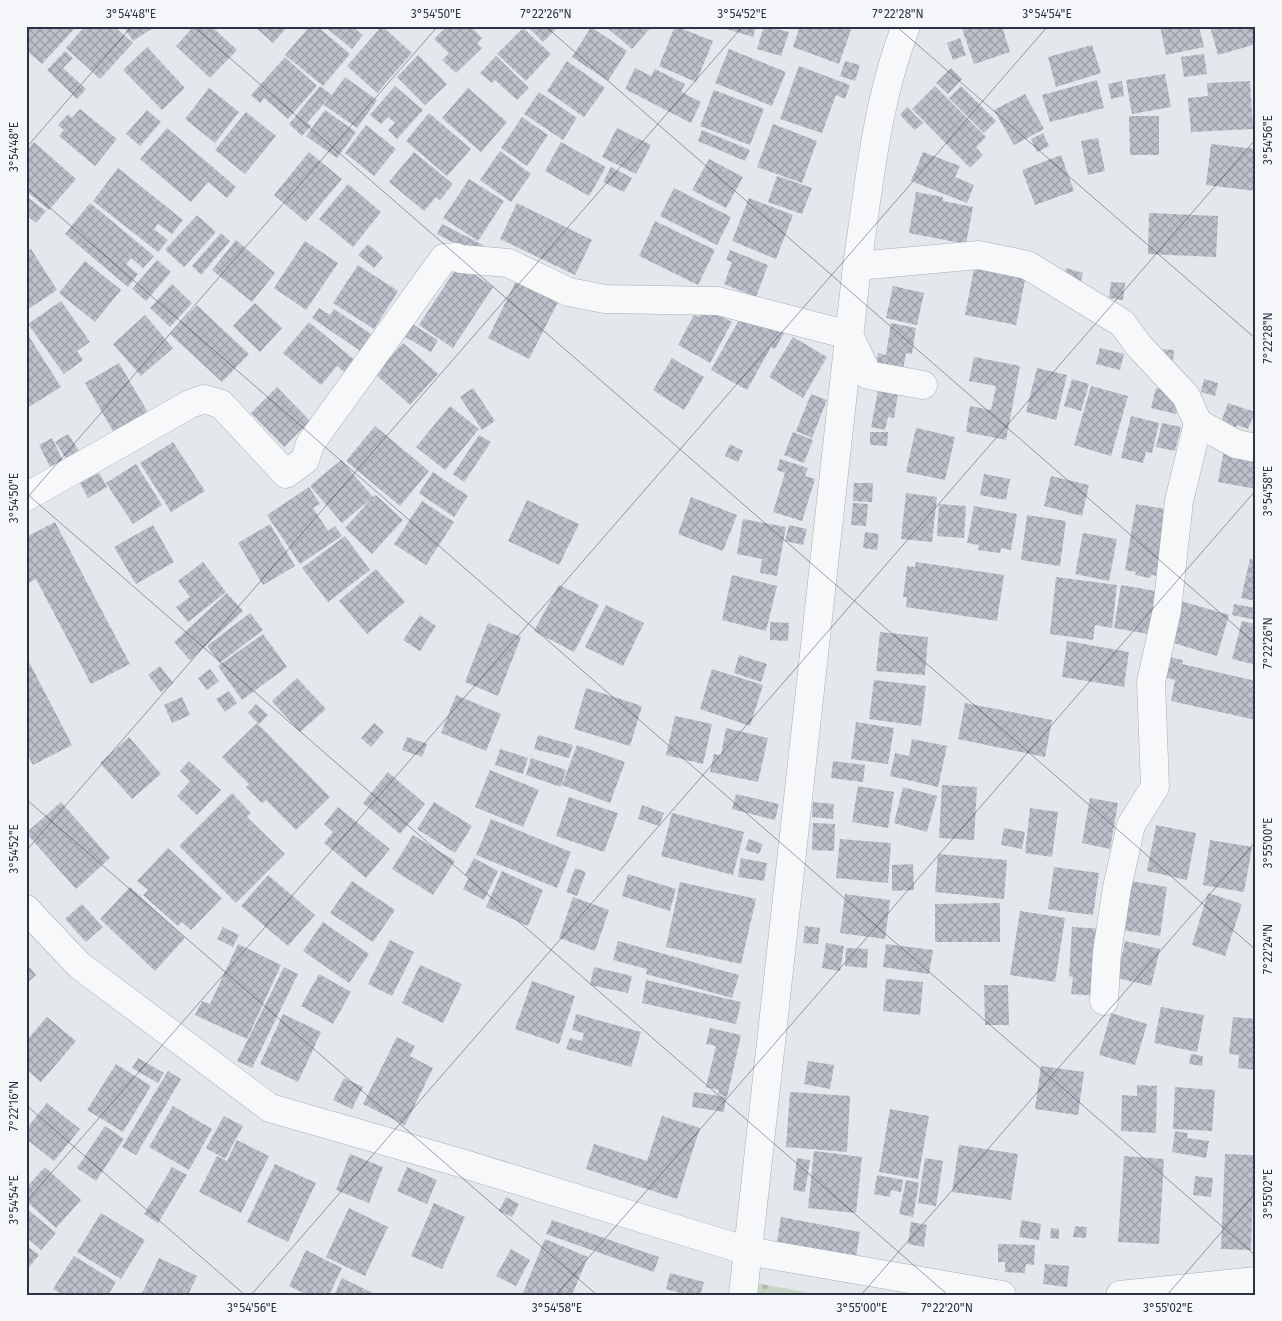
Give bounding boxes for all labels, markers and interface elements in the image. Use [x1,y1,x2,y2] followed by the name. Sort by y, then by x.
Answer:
[106,7,156,21] text: 3°54'48"E
[411,7,461,21] text: 3°54'50"E
[520,7,572,21] text: 7°22'26"N
[717,7,767,21] text: 3°54'52"E
[872,7,924,21] text: 7°22'28"N
[1022,7,1072,21] text: 3°54'54"E
[1261,115,1275,165] text: 3°54'56"E
[7,122,21,172] text: 3°54'48"E
[1261,312,1275,364] text: 7°22'28"N
[1261,466,1275,516] text: 3°54'58"E
[7,473,21,523] text: 3°54'50"E
[1261,617,1275,669] text: 7°22'26"N
[1261,818,1275,868] text: 3°55'00"E
[7,824,21,874] text: 3°54'52"E
[1261,924,1275,974] text: 7°22'24"N
[7,1081,21,1131] text: 7°22'16"N
[1261,1169,1275,1219] text: 3°55'02"E
[7,1175,21,1225] text: 3°54'54"E
[227,1301,277,1315] text: 3°54'56"E
[532,1301,582,1315] text: 3°54'58"E
[837,1301,887,1315] text: 3°55'00"E
[921,1301,973,1315] text: 7°22'20"N
[1143,1301,1193,1315] text: 3°55'02"E

